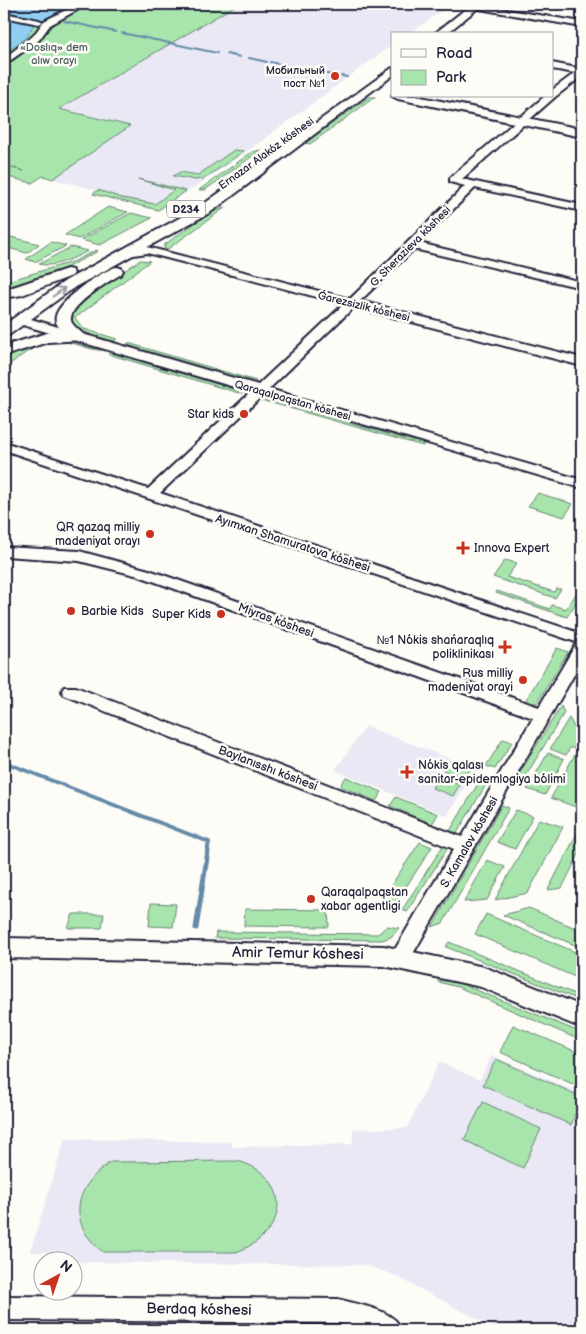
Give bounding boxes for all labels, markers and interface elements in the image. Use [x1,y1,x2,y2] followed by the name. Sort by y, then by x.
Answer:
[391,32,554,98] legend
[20,41,88,67] park label: «Doslıq» dem alıw orayı
[436,44,472,63] text: Road
[266,64,325,90] place label: Мобильный пост №1
[436,68,467,87] text: Park
[329,70,341,82] marker: Мобильный пост №1
[216,115,316,192] street label: Ernazar Alakóz kóshesi
[167,200,205,218] road number: D234
[367,203,453,289] street label: G. Sherazieva kóshesi
[52,287,66,297] one-way arrow
[317,288,411,324] street label: Ǵarezsizlik kóshesi
[233,378,352,423] street label: Qaraqalpaqstan kóshesi
[188,407,234,422] place label: Star kids
[238,408,250,420] marker: Star kids
[214,511,372,576] street label: Ayımxan Shamuratova kóshesi
[55,520,141,549] place label: QR qazaq milliy madeniyat orayı
[144,528,156,540] marker: QR qazaq milliy madeniyat orayı
[456,541,470,555] marker: Innova Expert
[474,541,550,556] place label: Innova Expert
[236,600,316,641] street label: Miyras kóshesi
[81,604,144,619] place label: Barbie Kids
[65,605,77,617] marker: Barbie Kids
[152,607,211,622] place label: Super Kids
[215,608,227,620] marker: Super Kids
[376,633,494,662] place label: №1 Nókis shańaraqlıq poliklinikası
[498,640,512,654] marker: №1 Nókis shańaraqlıq poliklinikası
[428,666,514,695] place label: Rus milliy madeniyat orayi
[517,674,529,686] marker: Rus milliy madeniyat orayi
[216,743,320,794] street label: Baylanısshı kóshesi
[418,758,566,787] place label: Nókis qalası sanitar-epidemlogiya bólimi
[400,765,414,779] marker: Nókis qalası sanitar-epidemlogiya bólimi
[437,794,502,891] street label: S. Kamalov kóshesi
[321,885,408,914] place label: Qaraqalpaqstan xabar agentligi
[305,893,317,905] marker: Qaraqalpaqstan xabar agentligi
[232,943,364,964] street label: Amir Temur kóshesi
[32,1252,82,1302] north arrow
[57,1257,76,1276] text: N
[146,1299,252,1320] street label: Berdaq kóshesi

